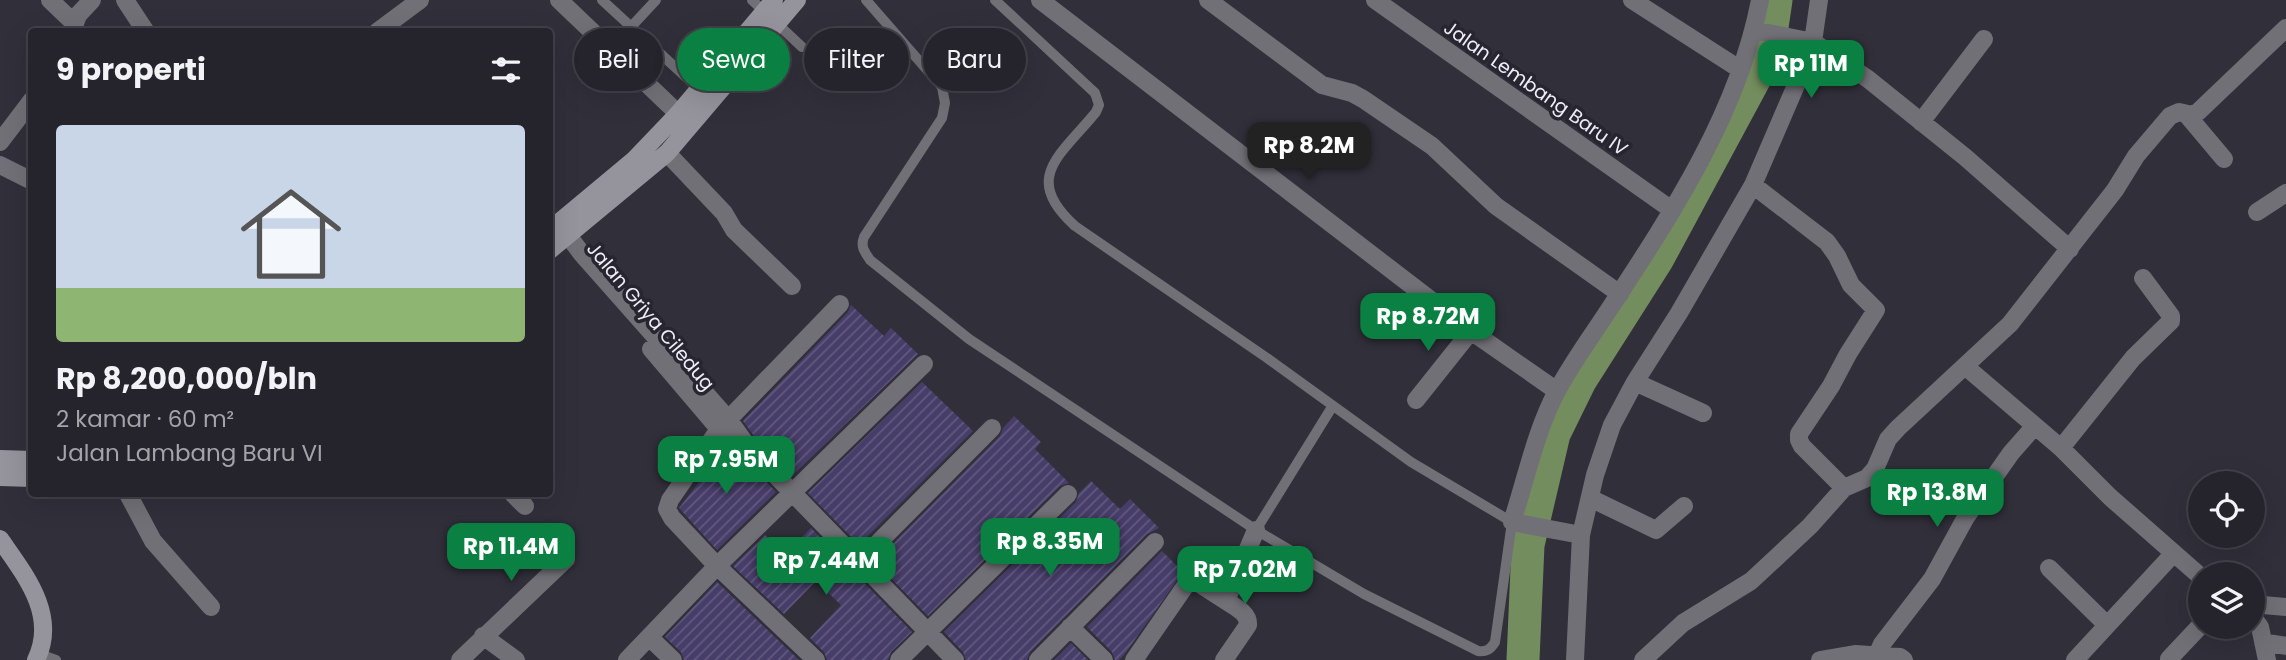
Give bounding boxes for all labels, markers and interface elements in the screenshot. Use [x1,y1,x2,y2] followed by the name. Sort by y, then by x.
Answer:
[1438,14,1633,162] street label: Jalan Lembang Baru IV
[574,28,663,91] chip: Beli
[677,28,790,91] chip: Sewa
[804,28,909,91] chip: Filter
[923,28,1026,91] chip: Baru
[1754,41,1868,100] pin: Rp 11M
[1774,47,1848,79] text: Rp 11M
[56,48,206,91] text: 9 properti
[487,51,525,89] icon: filters
[1244,122,1374,182] pin: Rp 8.2M
[1263,129,1355,161] text: Rp 8.2M
[228,171,354,297] icon: home
[580,236,721,396] street label: Jalan Griya Ciledug
[1356,294,1500,353] pin: Rp 8.72M
[1376,300,1480,332] text: Rp 8.72M
[56,357,317,400] text: Rp 8,200,000/bln
[56,403,234,435] text: 2 kamar · 60 m²
[654,436,798,496] pin: Rp 7.95M
[56,437,323,469] text: Jalan Lambang Baru VI
[674,443,778,475] text: Rp 7.95M
[1865,470,2009,529] pin: Rp 13.8M
[2188,471,2265,639] map controls
[2188,471,2265,548] button: locate
[1887,476,1987,508] text: Rp 13.8M
[978,518,1122,578] pin: Rp 8.35M
[439,524,583,583] pin: Rp 11.4M
[997,525,1103,557] text: Rp 8.35M
[463,530,559,562] text: Rp 11.4M
[754,538,898,597] pin: Rp 7.44M
[773,544,879,576] text: Rp 7.44M
[1173,546,1317,606] pin: Rp 7.02M
[1193,553,1297,585] text: Rp 7.02M
[2188,562,2265,639] button: layers

